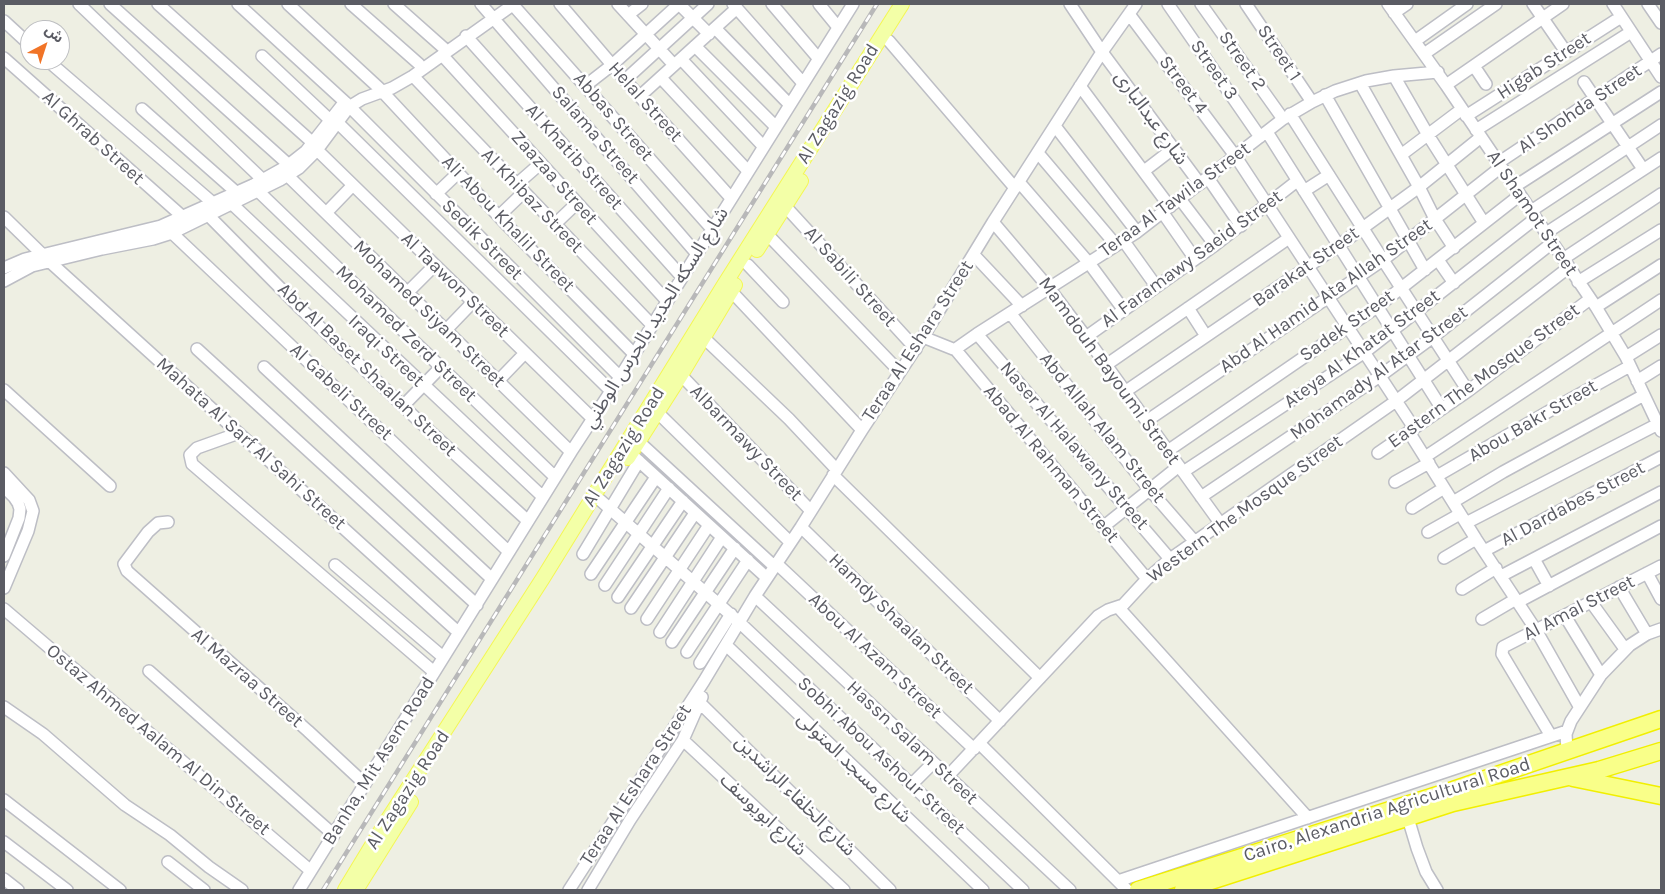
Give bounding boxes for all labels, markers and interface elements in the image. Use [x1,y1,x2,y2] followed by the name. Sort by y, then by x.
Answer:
[20,20,70,70] north arrow
[42,21,67,47] text: ش
[1252,21,1306,85] street label: Street 1
[1213,27,1271,95] street label: Street 2
[1493,27,1595,105] street label: Higab Street
[1185,36,1243,104] street label: Street 3
[792,40,884,168] street label: Al Zagazig Road
[1154,51,1212,119] street label: Street 4
[603,57,687,147] street label: Helal Street
[1514,59,1646,159] street label: Al Shohda Street
[1109,67,1193,169] street label: شارع عبدالبارى
[568,68,658,166] street label: Abbas Street
[546,81,644,189] street label: Salama Street
[37,86,149,190] street label: Al Ghrab Street
[520,99,628,215] street label: Al Khatib Street
[506,126,602,230] street label: Zaazaa Street
[1095,138,1255,262] street label: Teraa Al Tawila Street
[476,144,588,258] street label: Al Khibaz Street
[1482,146,1582,280] street label: Al Shamot Street
[437,151,579,297] street label: Ali Abou Khalil Street
[1097,186,1287,332] street label: Al Faramawy Saeid Street
[437,195,527,285] street label: Sedik Street
[578,203,734,433] street label: شارع السكه الحديد بالحرس الوطني
[1215,214,1437,378] street label: Abd Al Hamid Ata Allah Street
[799,222,901,332] street label: Al Sabili Street
[1248,222,1364,312] street label: Barakat Street
[396,228,514,342] street label: Al Taawon Street
[348,235,510,393] street label: Mohamed Siyam Street
[857,256,979,426] street label: Teraa Al Eshara Street
[331,261,481,407] street label: Mohamed Zerd Street
[1033,273,1185,469] street label: Mamdouh Bayoumi Street
[273,278,461,462] street label: Abd Al Baset Shaalan Street
[1280,285,1444,413] street label: Ateya Al Khatat Street
[1295,285,1399,367] street label: Sadek Street
[1384,299,1584,453] street label: Eastern The Mosque Street
[1286,301,1472,445] street label: Mohamady Al Atar Street
[343,310,429,392] street label: Iraqi Street
[285,339,397,445] street label: Al Gabeli Street
[1034,348,1170,508] street label: Abd Allah Alam Street
[151,353,351,535] street label: Mahata Al Sarf Al Sahi Street
[995,357,1153,535] street label: Naser Al Halawany Street
[1464,375,1602,467] street label: Abou Bakr Street
[685,380,807,506] street label: Albarmawy Street
[978,380,1124,548] street label: Abad Al Rahman Street
[578,383,670,511] street label: Al Zagazig Road
[1143,430,1347,588] street label: Western The Mosque Street
[1497,456,1649,552] street label: Al Dardabes Street
[824,549,978,699] street label: Hamdy Shaalan Street
[1520,570,1638,646] street label: Al Amal Street
[804,588,946,724] street label: Abou Al Azam Street
[186,623,308,733] street label: Al Mazraa Street
[41,639,275,841] street label: Ostaz Ahmed Aalam Al Din Street
[792,672,970,840] street label: Sobhi Abou Ashour Street
[318,673,440,849] street label: Banha, Mit Asem Road
[842,676,982,810] street label: Hassn Salam Street
[575,700,697,870] street label: Teraa Al Eshara Street
[792,708,916,828] street label: شارع مسجد المتولى
[361,726,455,854] street label: Al Zagazig Road
[730,731,860,861] street label: شارع الخلفاء الراشدين
[1241,753,1533,867] street label: Cairo, Alexandria Agricultural Road
[715,769,811,861] street label: شارع ابويوسف

